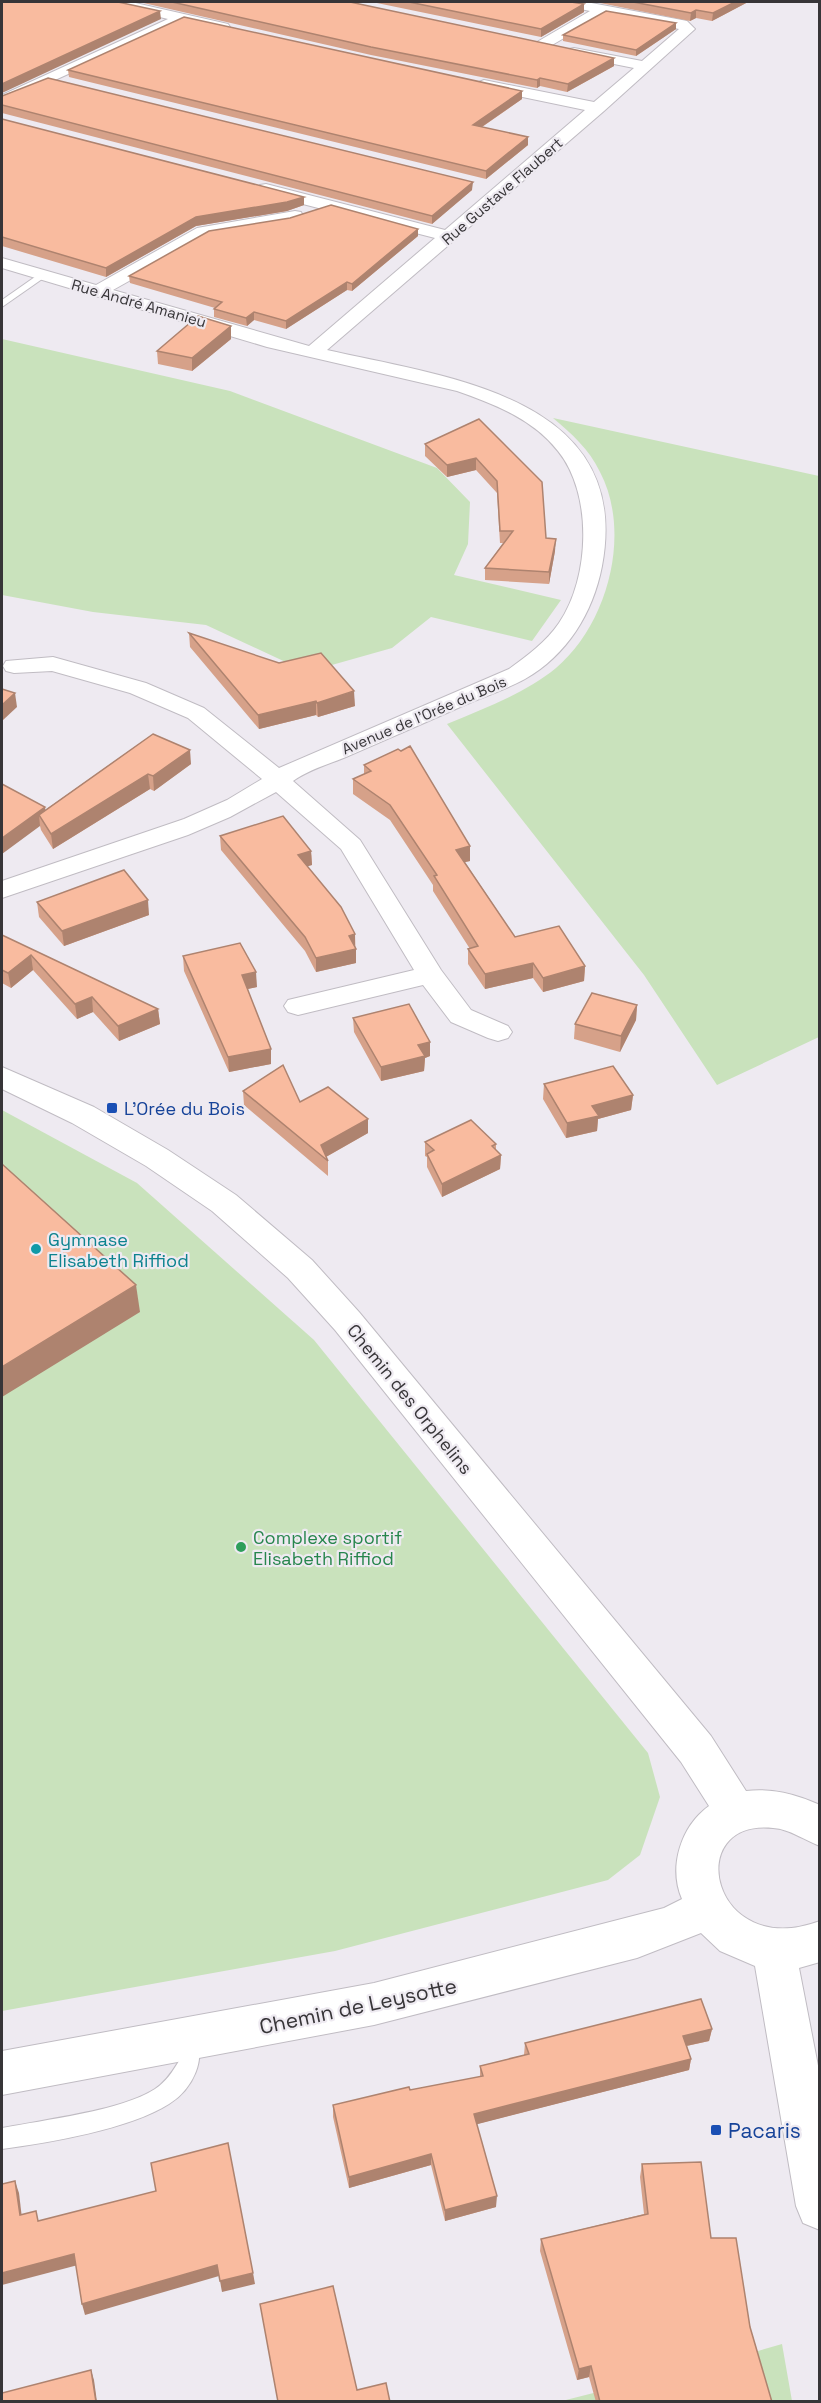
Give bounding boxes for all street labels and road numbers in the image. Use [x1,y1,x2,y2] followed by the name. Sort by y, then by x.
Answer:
[438,133,567,249] street label: Rue Gustave Flaubert
[69,275,209,331] street label: Rue André Amanieu
[339,672,509,758] street label: Avenue de l'Orée du Bois
[342,1319,478,1479] street label: Chemin des Orphelins
[257,1972,459,2040] street label: Chemin de Leysotte

